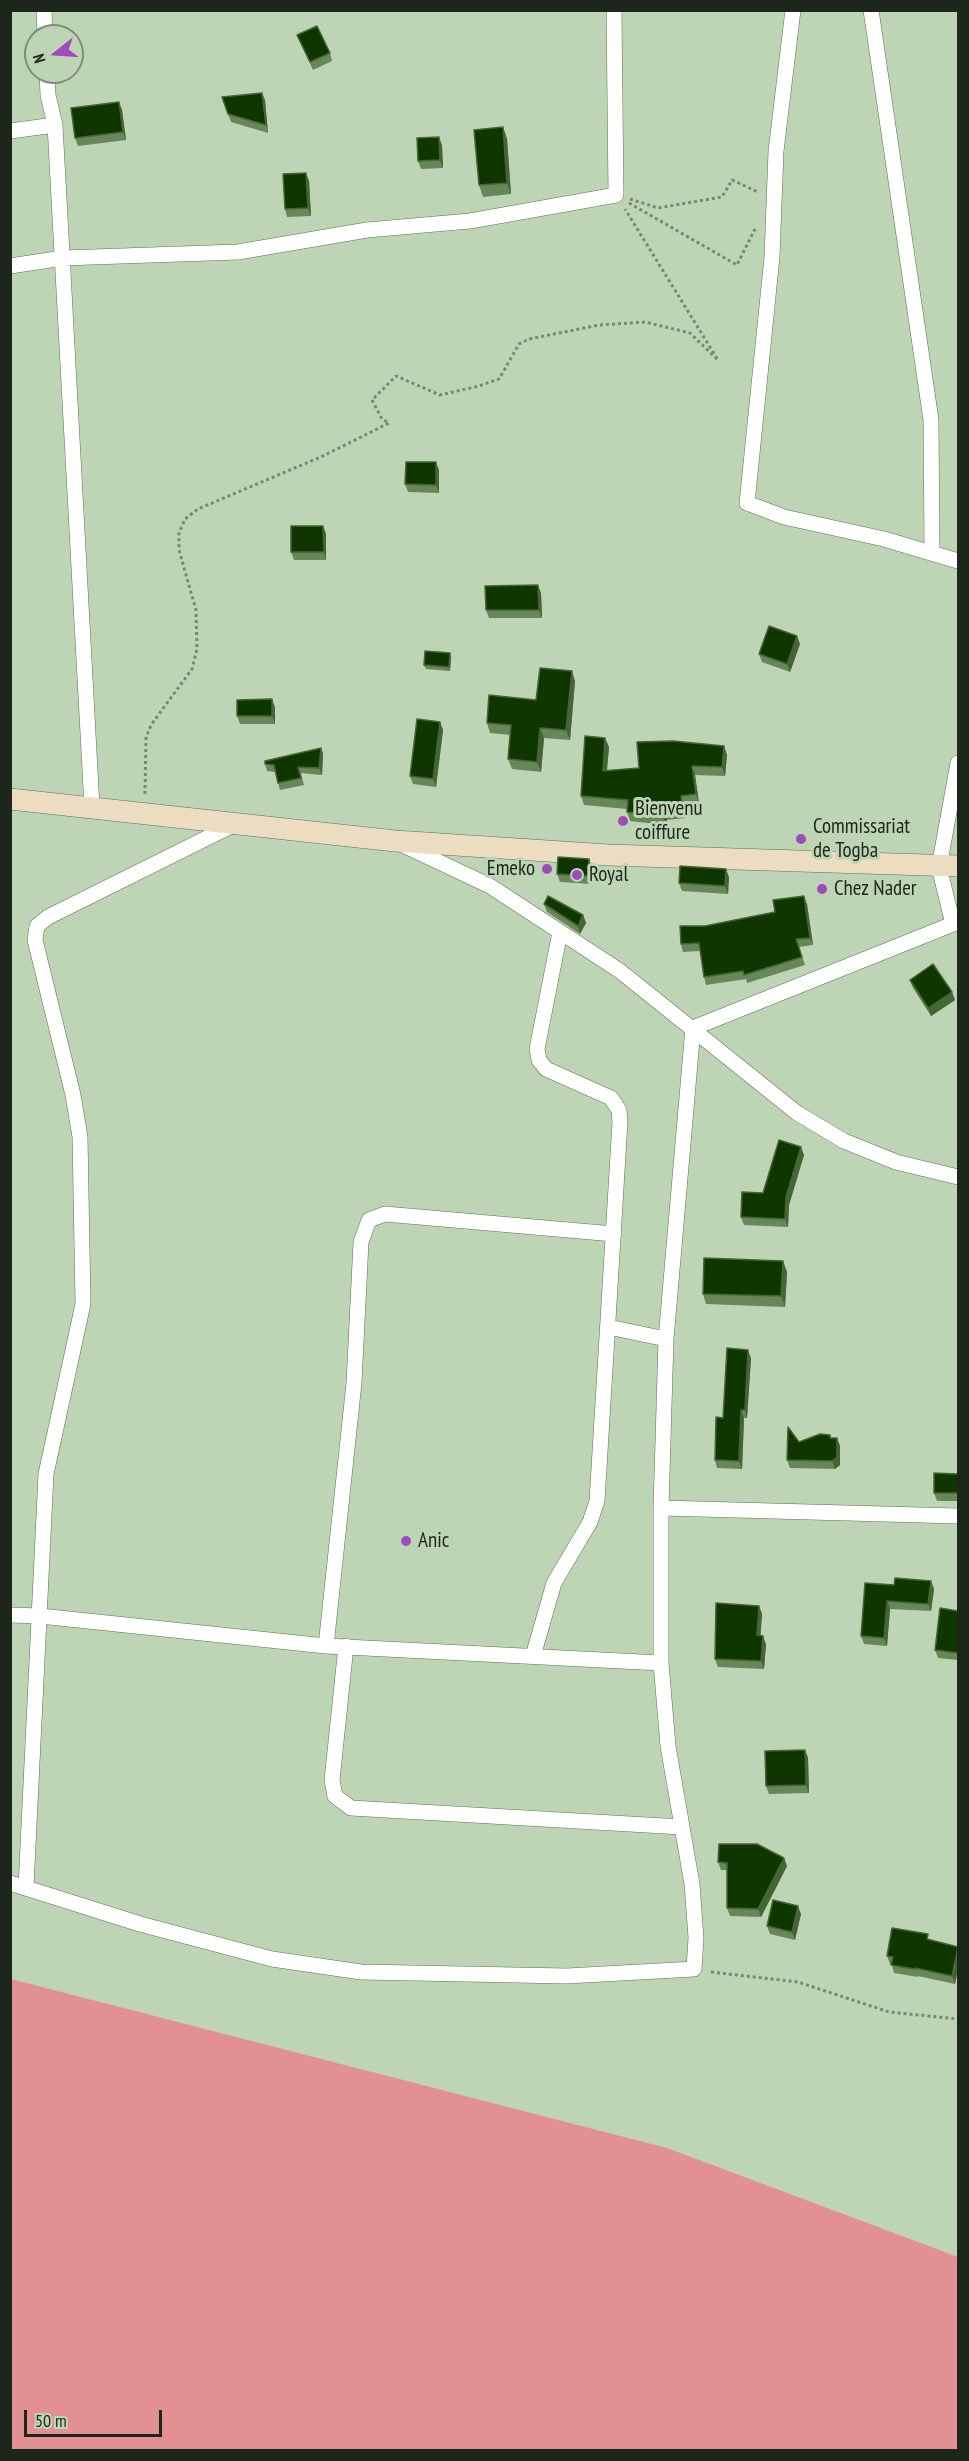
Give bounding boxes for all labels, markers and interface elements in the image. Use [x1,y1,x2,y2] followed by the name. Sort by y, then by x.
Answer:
[24,24,84,84] north arrow
[28,52,50,66] text: N
[635,796,702,846] place label: Bienvenu coiffure
[616,814,630,828] marker: Bienvenu coiffure
[813,814,910,864] place label: Commissariat de Togba
[794,832,808,846] marker: Commissariat de Togba
[487,856,535,882] place label: Emeko
[540,862,554,876] marker: Emeko
[589,862,628,888] place label: Royal
[570,868,584,882] marker: Royal
[834,876,917,902] place label: Chez Nader
[815,882,829,896] marker: Chez Nader
[418,1528,449,1554] place label: Anic
[399,1534,413,1548] marker: Anic
[27,2398,165,2436] scale bar
[35,2409,67,2432] text: 50 m

